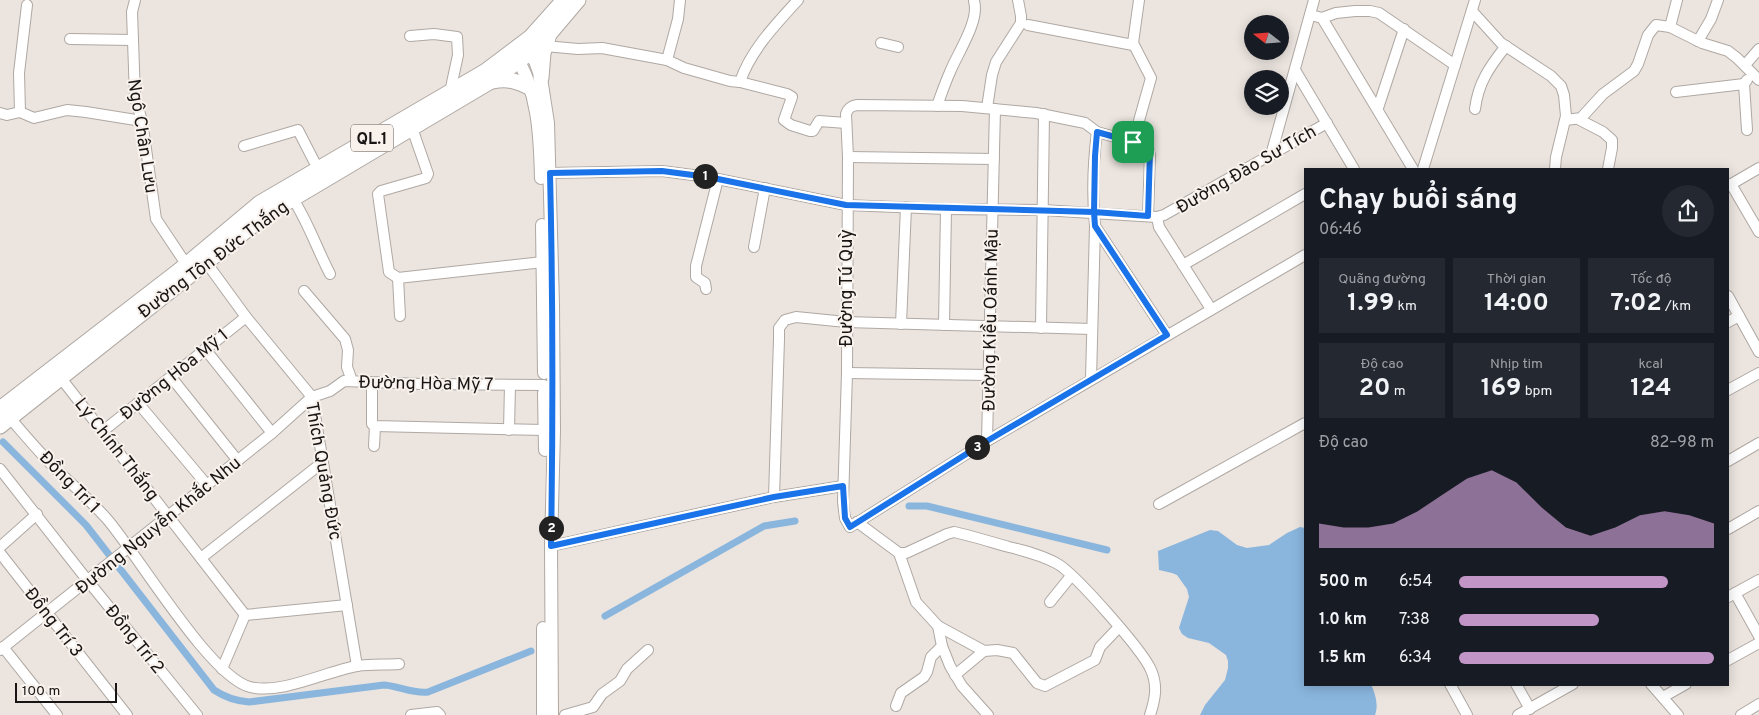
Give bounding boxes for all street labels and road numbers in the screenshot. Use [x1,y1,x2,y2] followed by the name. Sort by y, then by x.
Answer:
[121,77,162,195] street label: Ngô Chân Lưu
[1172,121,1321,220] street label: Đường Đào Sư Tích
[351,125,393,152] road number: QL.1
[133,195,294,324] street label: Đường Tôn Đức Thắng
[836,229,859,347] street label: Đường Tú Quỳ
[977,229,1005,412] street label: Đường Kiều Oánh Mậu
[116,324,234,426] street label: Đường Hòa Mỹ 1
[358,372,494,397] street label: Đường Hòa Mỹ 7
[68,393,165,506] street label: Lý Chính Thắng
[299,400,346,542] street label: Thích Quảng Đức
[34,446,105,519] street label: Đồng Trí 1
[70,451,246,600] street label: Đường Nguyễn Khắc Nhu
[18,583,88,662] street label: Đồng Trí 3
[99,600,169,679] street label: Đồng Trí 2

